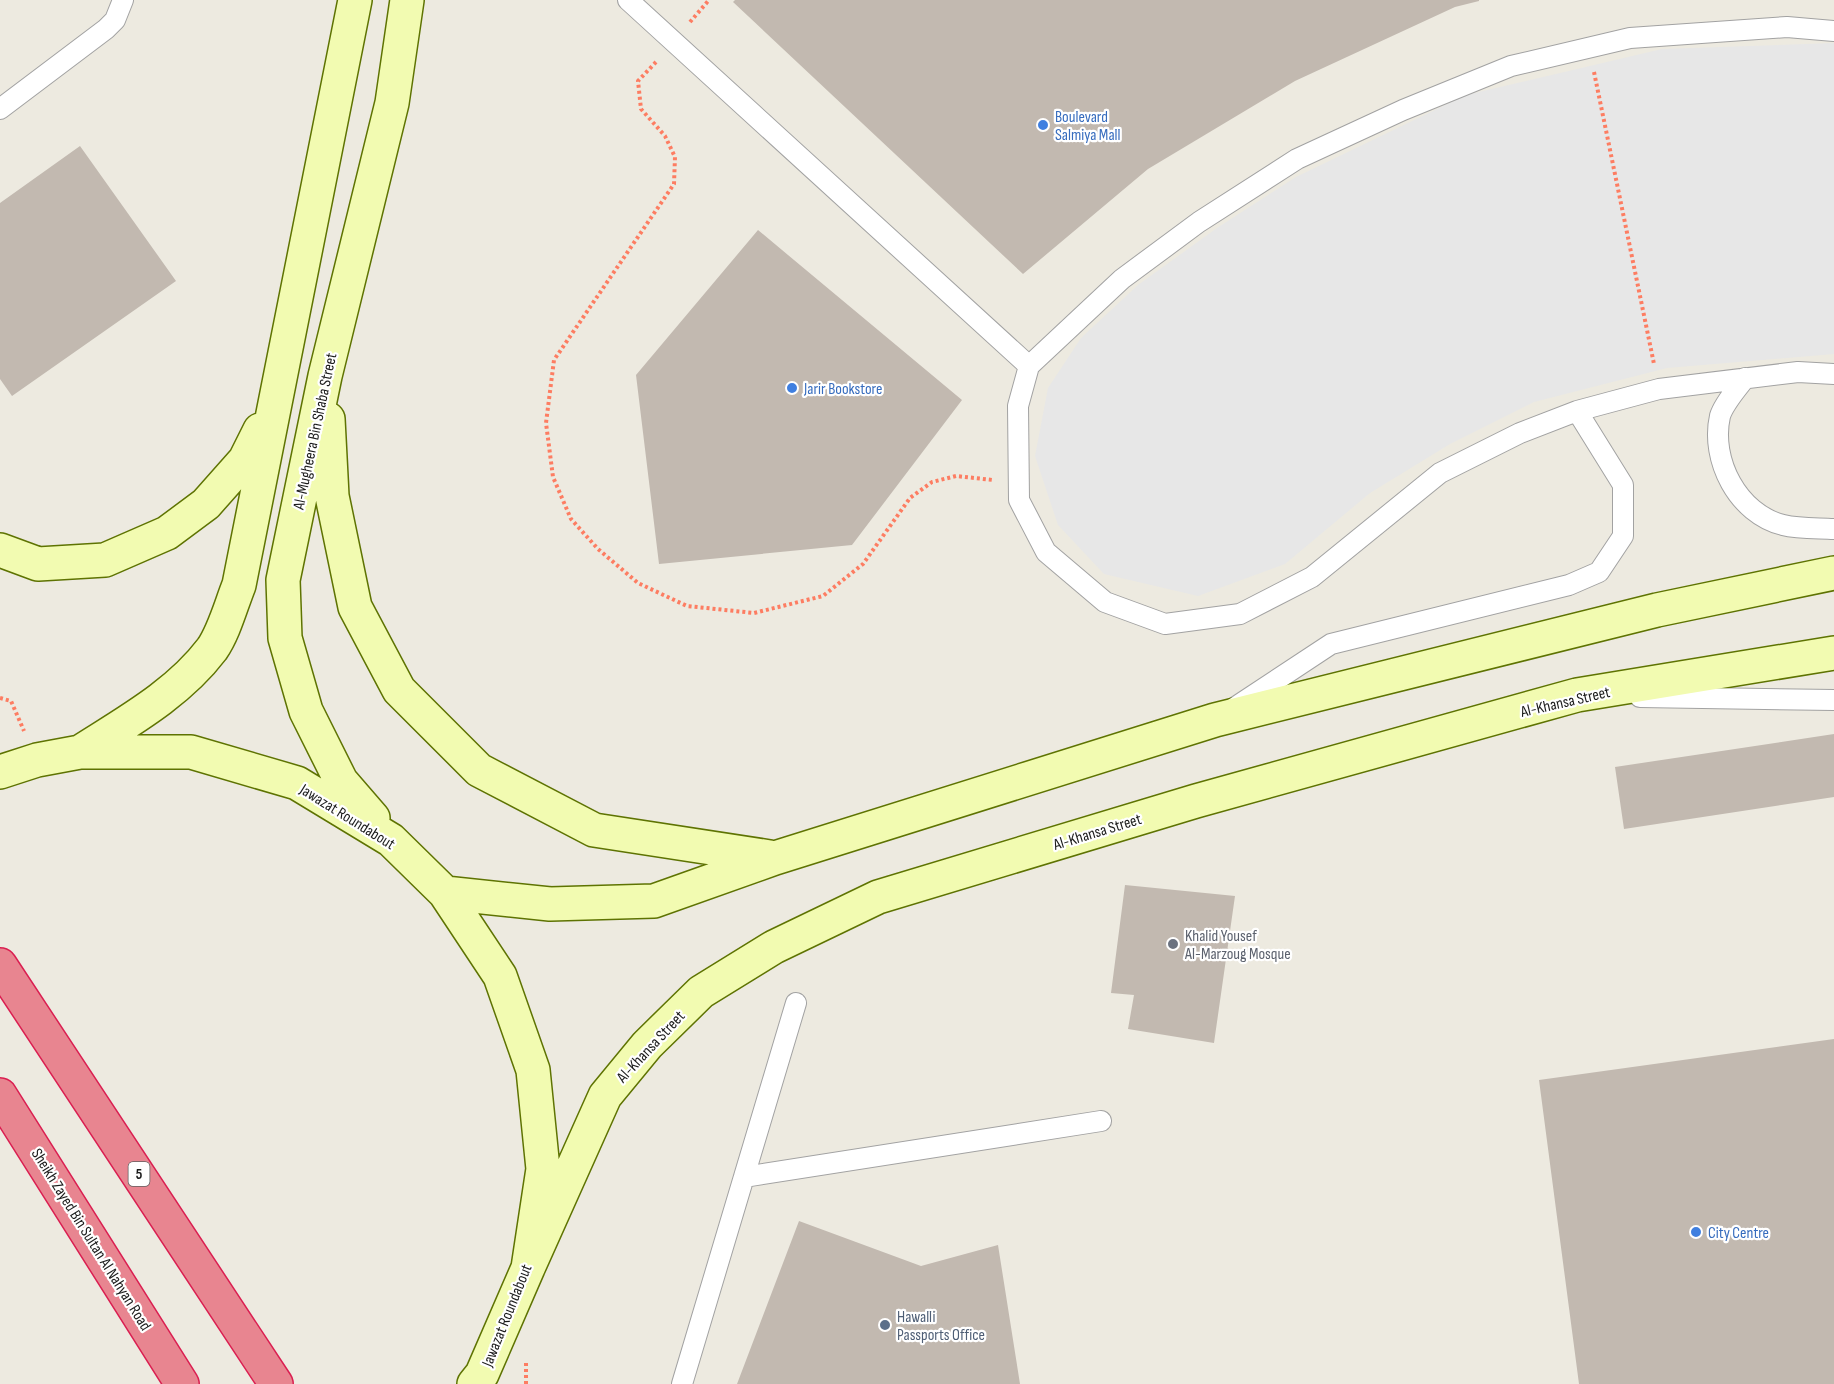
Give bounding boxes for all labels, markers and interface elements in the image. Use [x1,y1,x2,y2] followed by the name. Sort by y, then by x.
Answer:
[1055,108,1121,145] place label: Boulevard Salmiya Mall
[1036,118,1050,132] marker: Boulevard Salmiya Mall
[289,351,341,512] street label: Al-Mugheera Bin Shaba Street
[803,380,882,399] place label: Jarir Bookstore
[785,381,799,395] marker: Jarir Bookstore
[1518,683,1612,722] street label: Al-Khansa Street
[295,780,398,854] street label: Jawazat Roundabout
[1050,810,1144,855] street label: Al-Khansa Street
[1184,927,1291,964] place label: Khalid Yousef Al-Marzoug Mosque
[1166,937,1180,951] marker: Khalid Yousef Al-Marzoug Mosque
[612,1007,689,1088] street label: Al-Khansa Street
[27,1145,155,1334] street label: Sheikh Zayed Bin Sultan Al Nahyan Road
[128,1162,150,1186] road number: 5
[1708,1224,1769,1243] place label: City Centre
[1689,1225,1703,1239] marker: City Centre
[478,1262,537,1370] street label: Jawazat Roundabout
[897,1308,985,1345] place label: Hawalli Passports Office
[878,1318,892,1332] marker: Hawalli Passports Office

